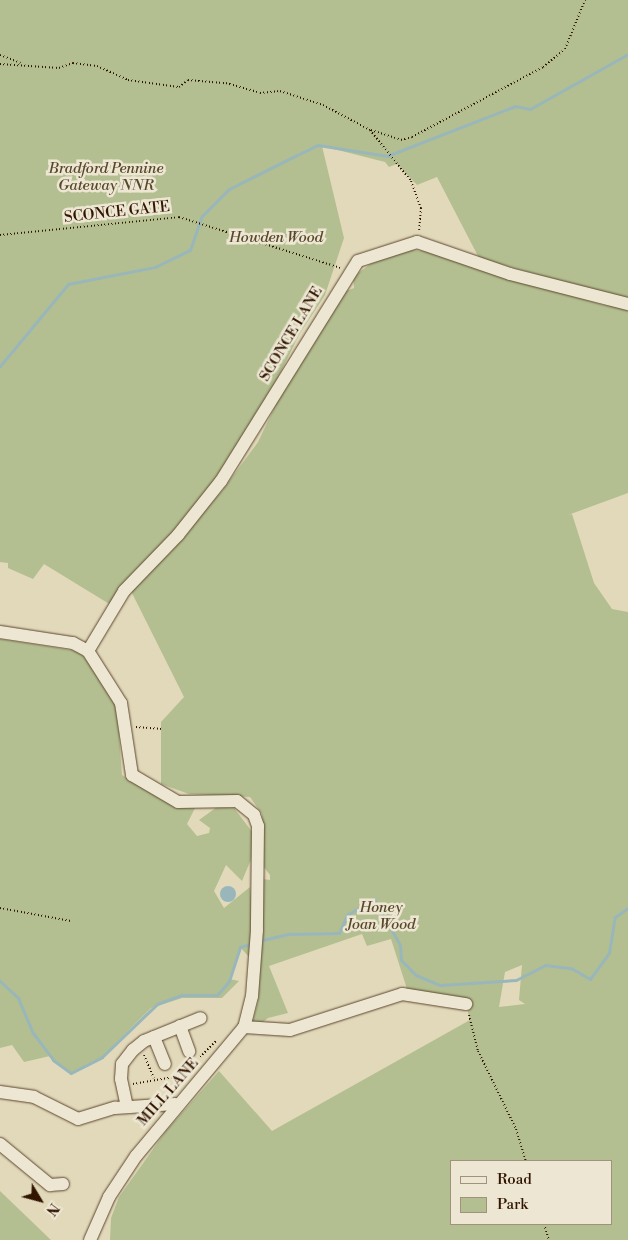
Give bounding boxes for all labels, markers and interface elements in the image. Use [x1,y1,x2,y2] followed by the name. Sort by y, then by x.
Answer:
[49,159,163,194] park label: Bradford Pennine Gateway NNR
[63,197,171,227] street label: SCONCE GATE
[229,229,323,247] park label: Howden Wood
[256,283,326,385] street label: SCONCE LANE
[347,898,415,933] park label: Honey Joan Wood
[134,1054,202,1130] street label: MILL LANE
[450,1160,613,1225] legend
[497,1170,532,1189] text: Road
[15,1175,65,1225] north arrow
[497,1195,528,1214] text: Park
[41,1199,63,1219] text: N

